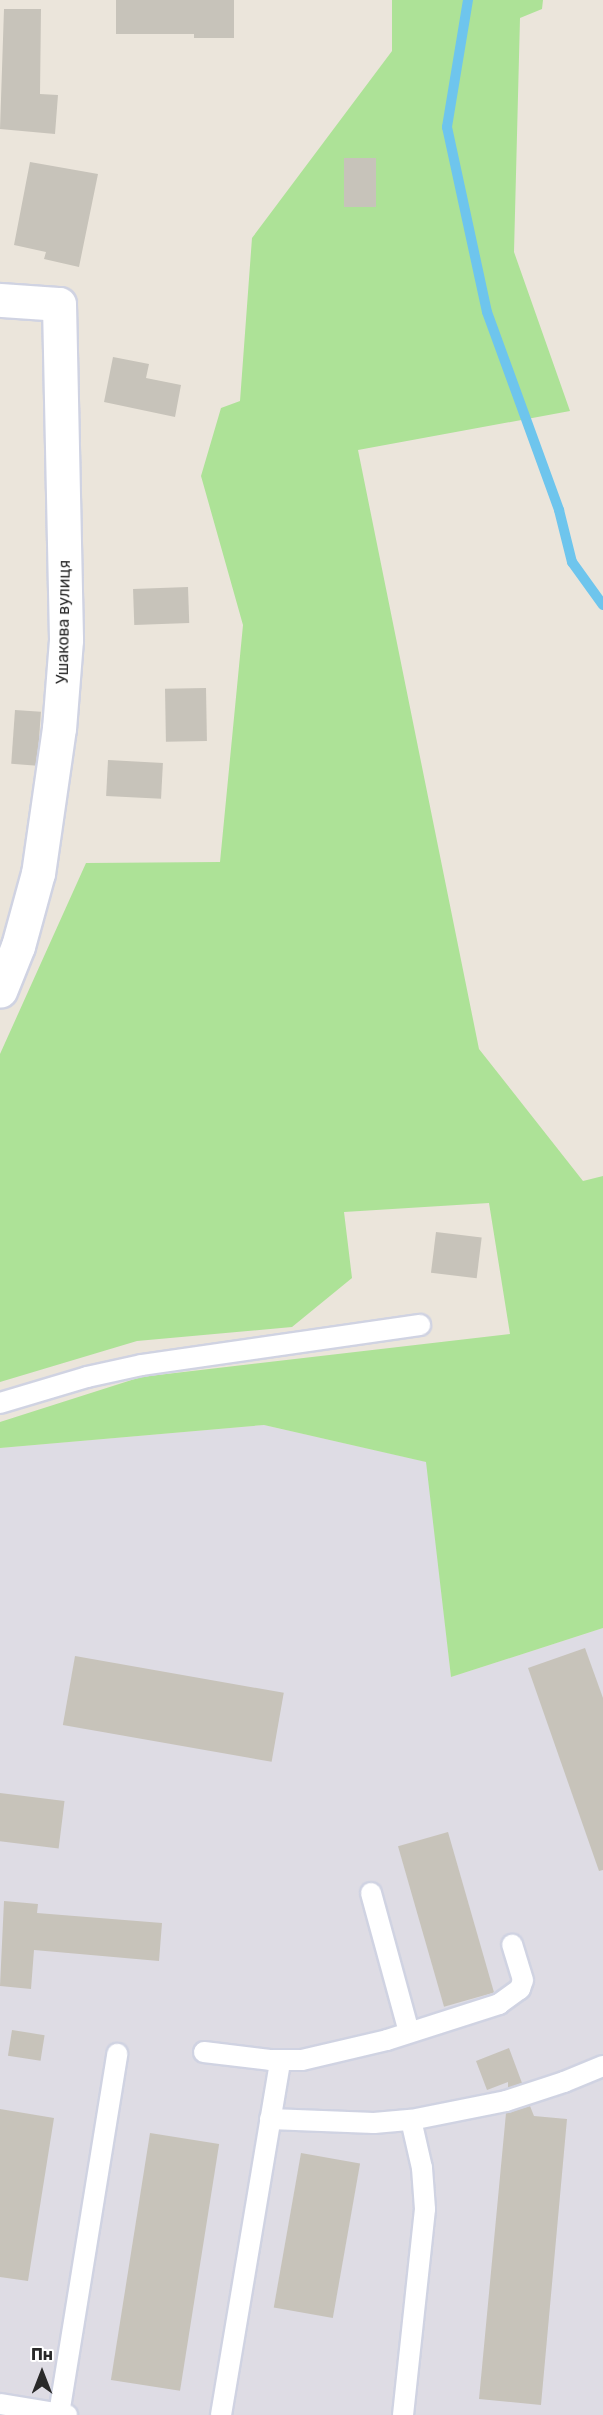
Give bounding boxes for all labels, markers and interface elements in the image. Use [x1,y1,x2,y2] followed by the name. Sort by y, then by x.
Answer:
[53,560,75,684] street label: Ушакова вулиця
[12,2343,72,2403] north arrow
[31,2345,53,2364] text: Пн

